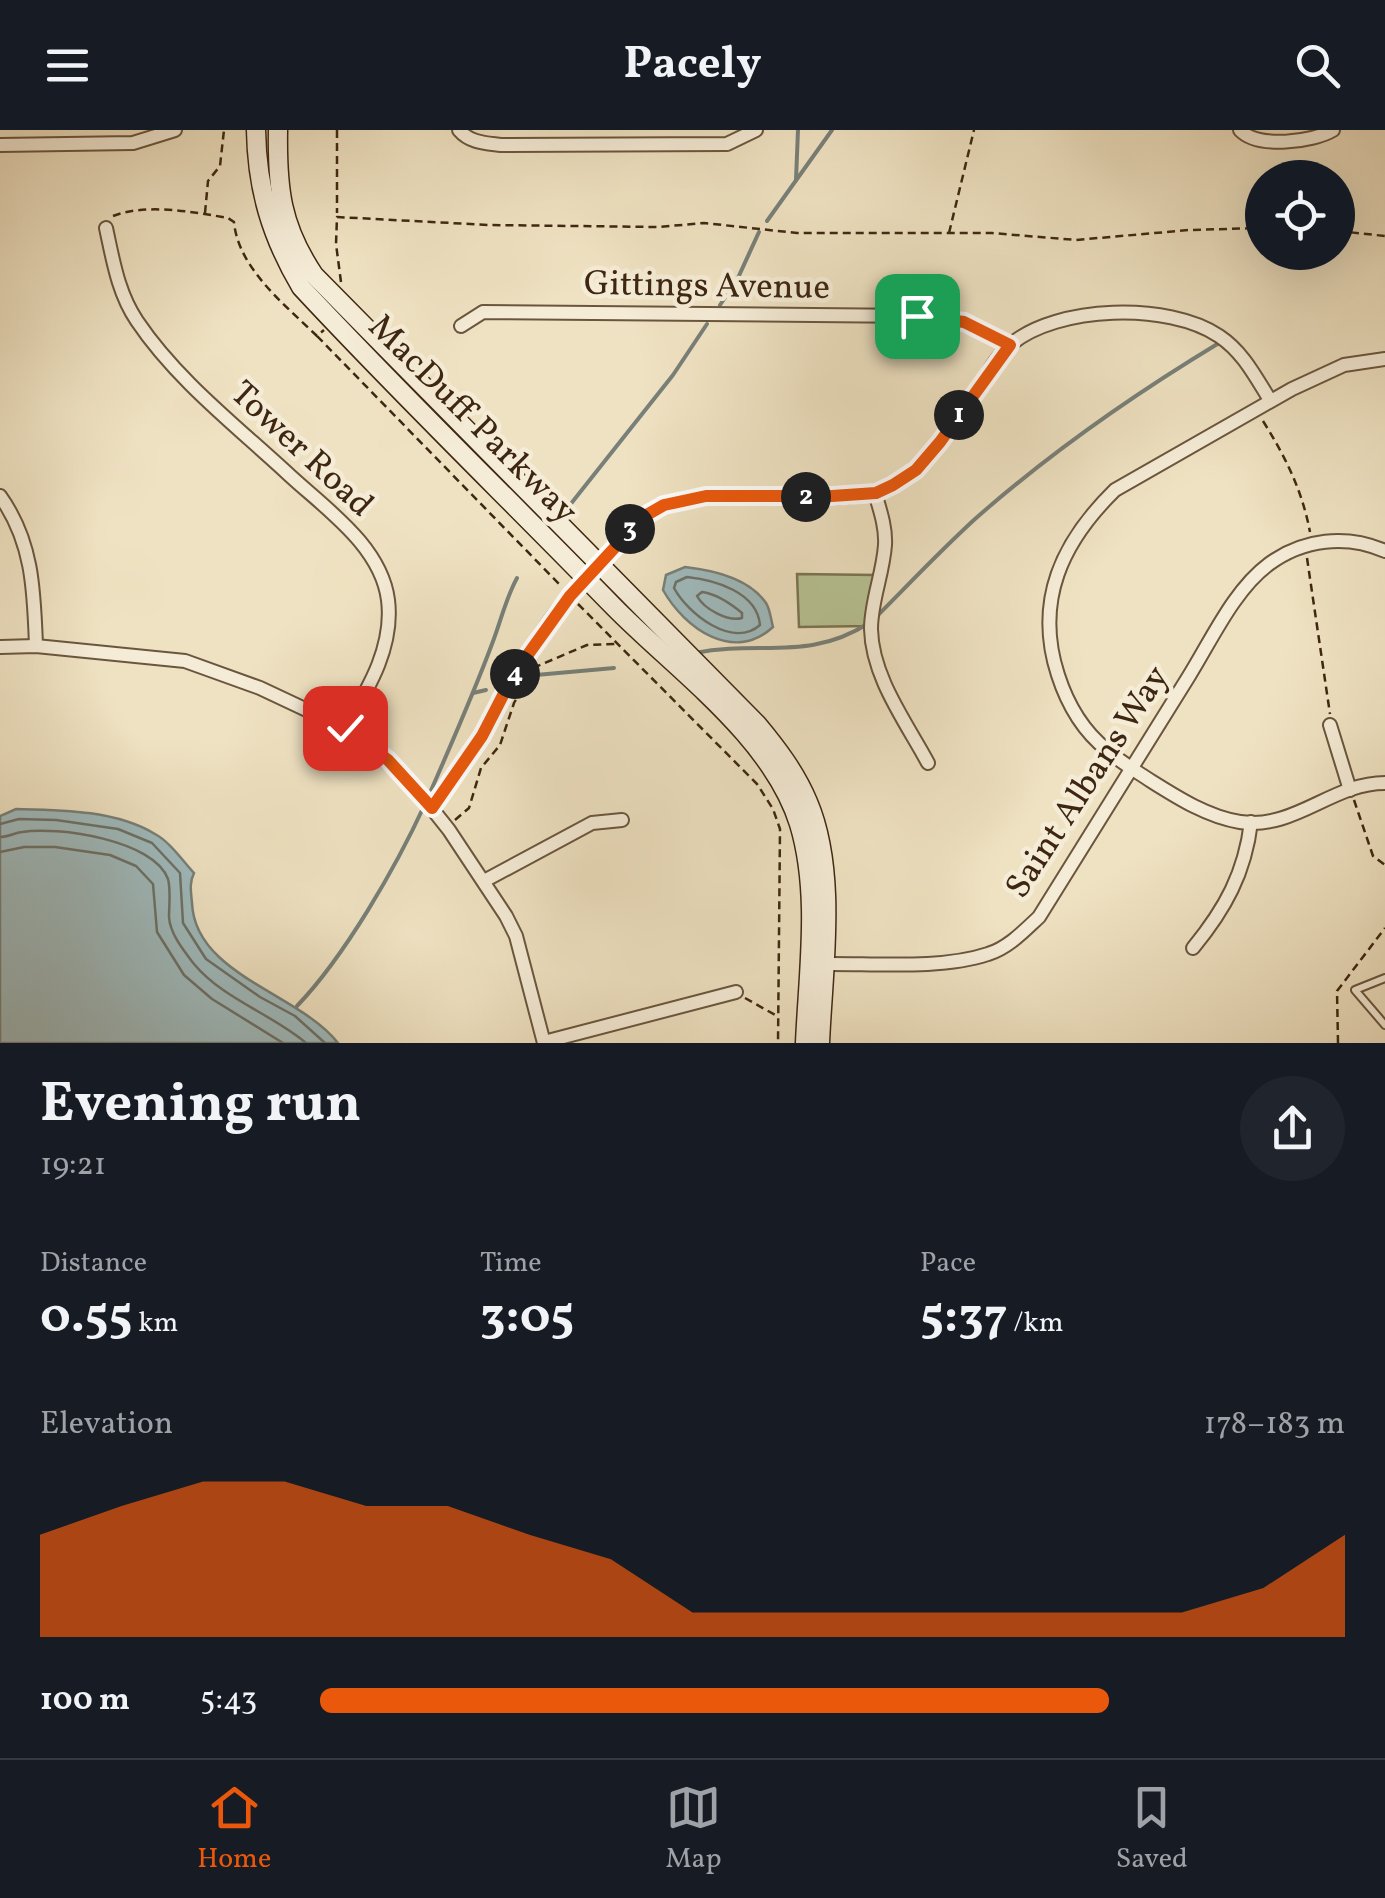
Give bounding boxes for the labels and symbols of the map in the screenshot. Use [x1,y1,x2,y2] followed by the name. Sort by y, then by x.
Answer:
[583,261,830,313] street label: Gittings Avenue
[875,274,960,359] pin
[356,305,587,536] street label: MacDuff Parkway
[219,371,383,529] street label: Tower Road
[934,390,984,440] pin: 1
[781,472,831,522] pin: 2
[605,504,655,554] pin: 3
[490,649,540,699] pin: 4
[995,657,1182,908] street label: Saint Albans Way
[303,686,388,771] pin

